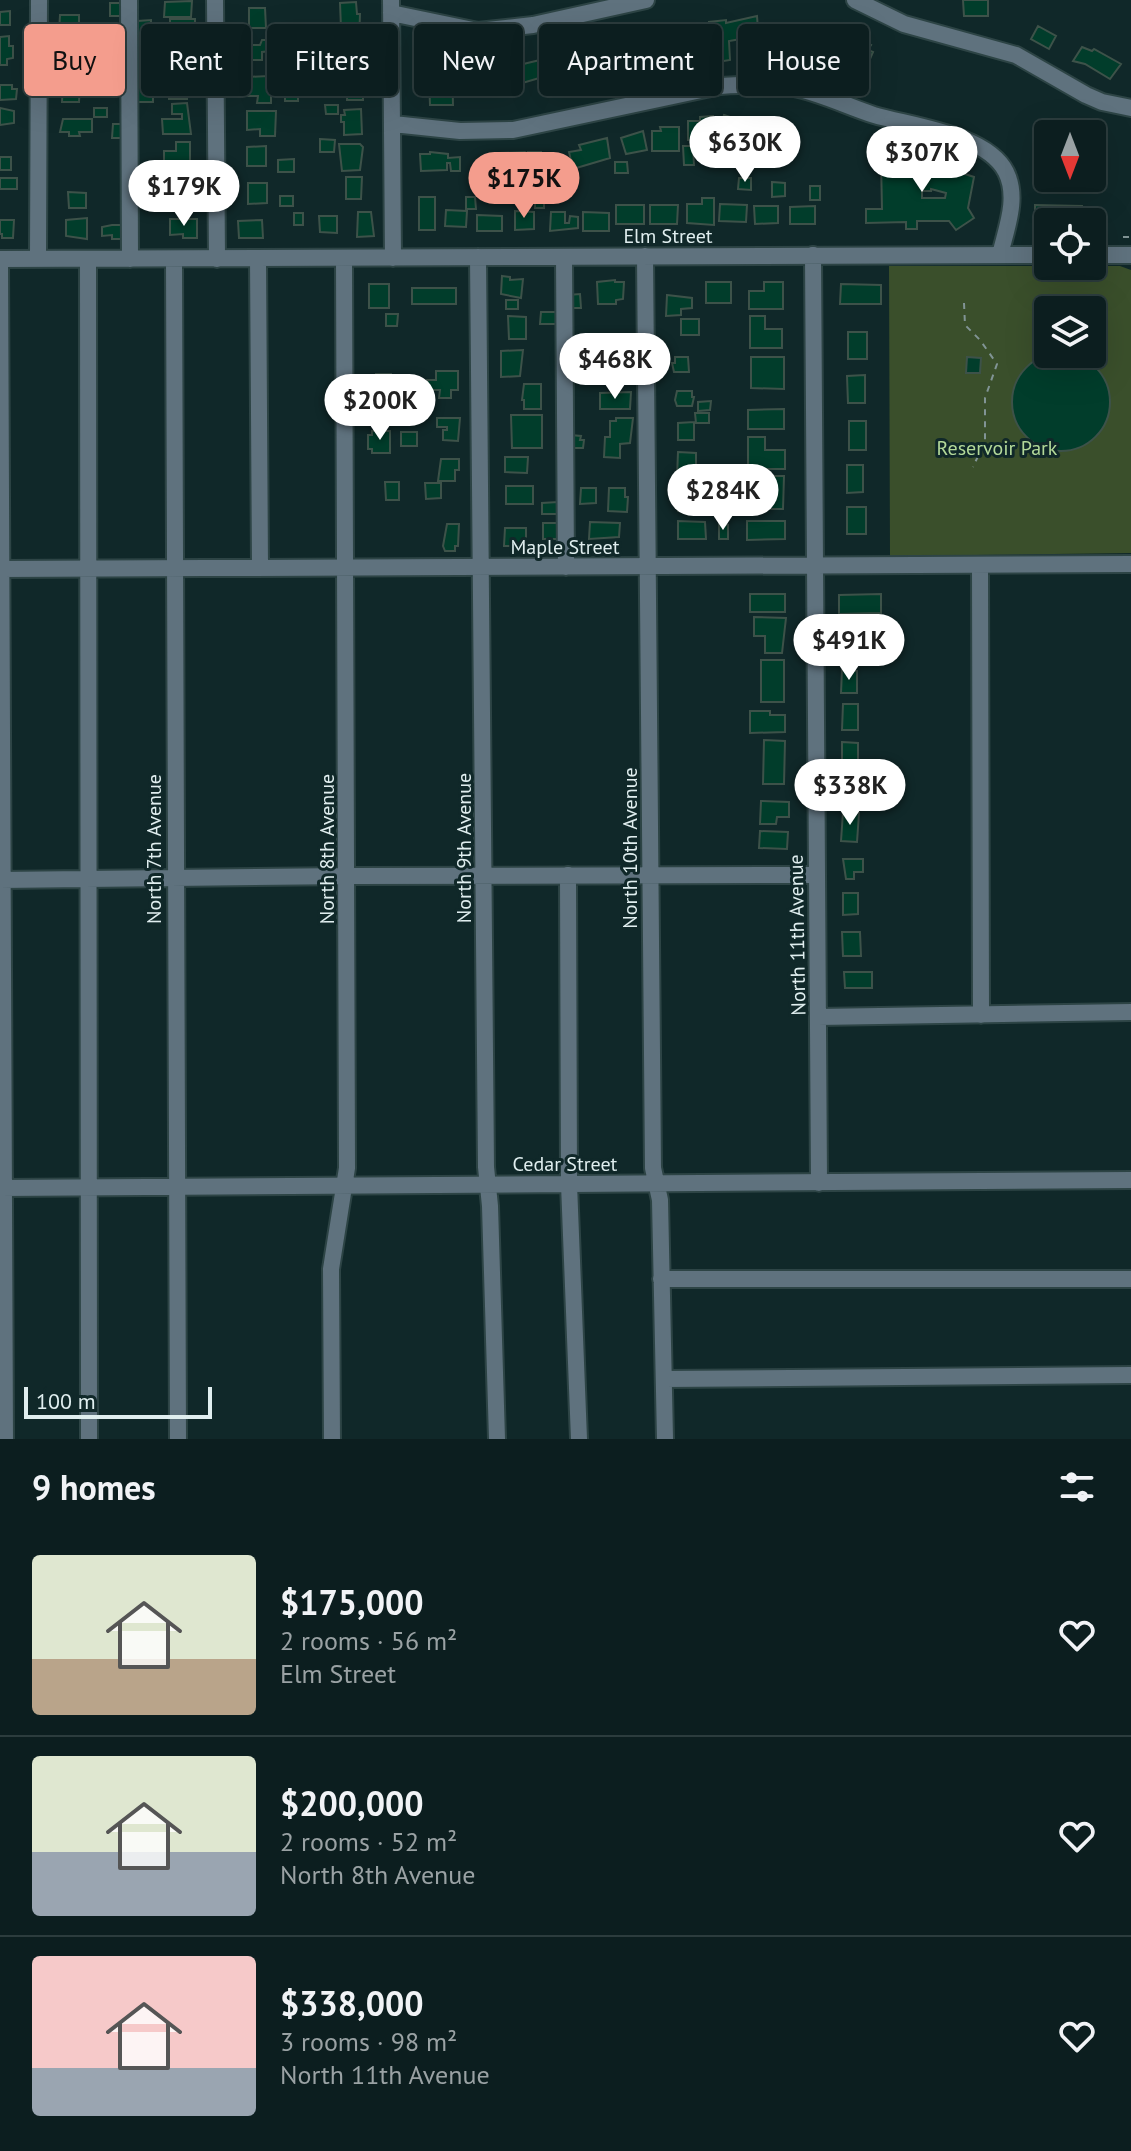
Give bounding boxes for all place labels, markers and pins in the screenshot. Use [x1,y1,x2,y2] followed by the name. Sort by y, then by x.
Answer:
[689,116,801,184] pin: $630K
[866,126,978,194] pin: $307K
[468,152,580,220] pin: $175K
[128,160,240,228] pin: $179K
[559,333,671,401] pin: $468K
[324,374,436,442] pin: $200K
[667,464,779,532] pin: $284K
[793,614,905,682] pin: $491K
[794,759,906,827] pin: $338K

